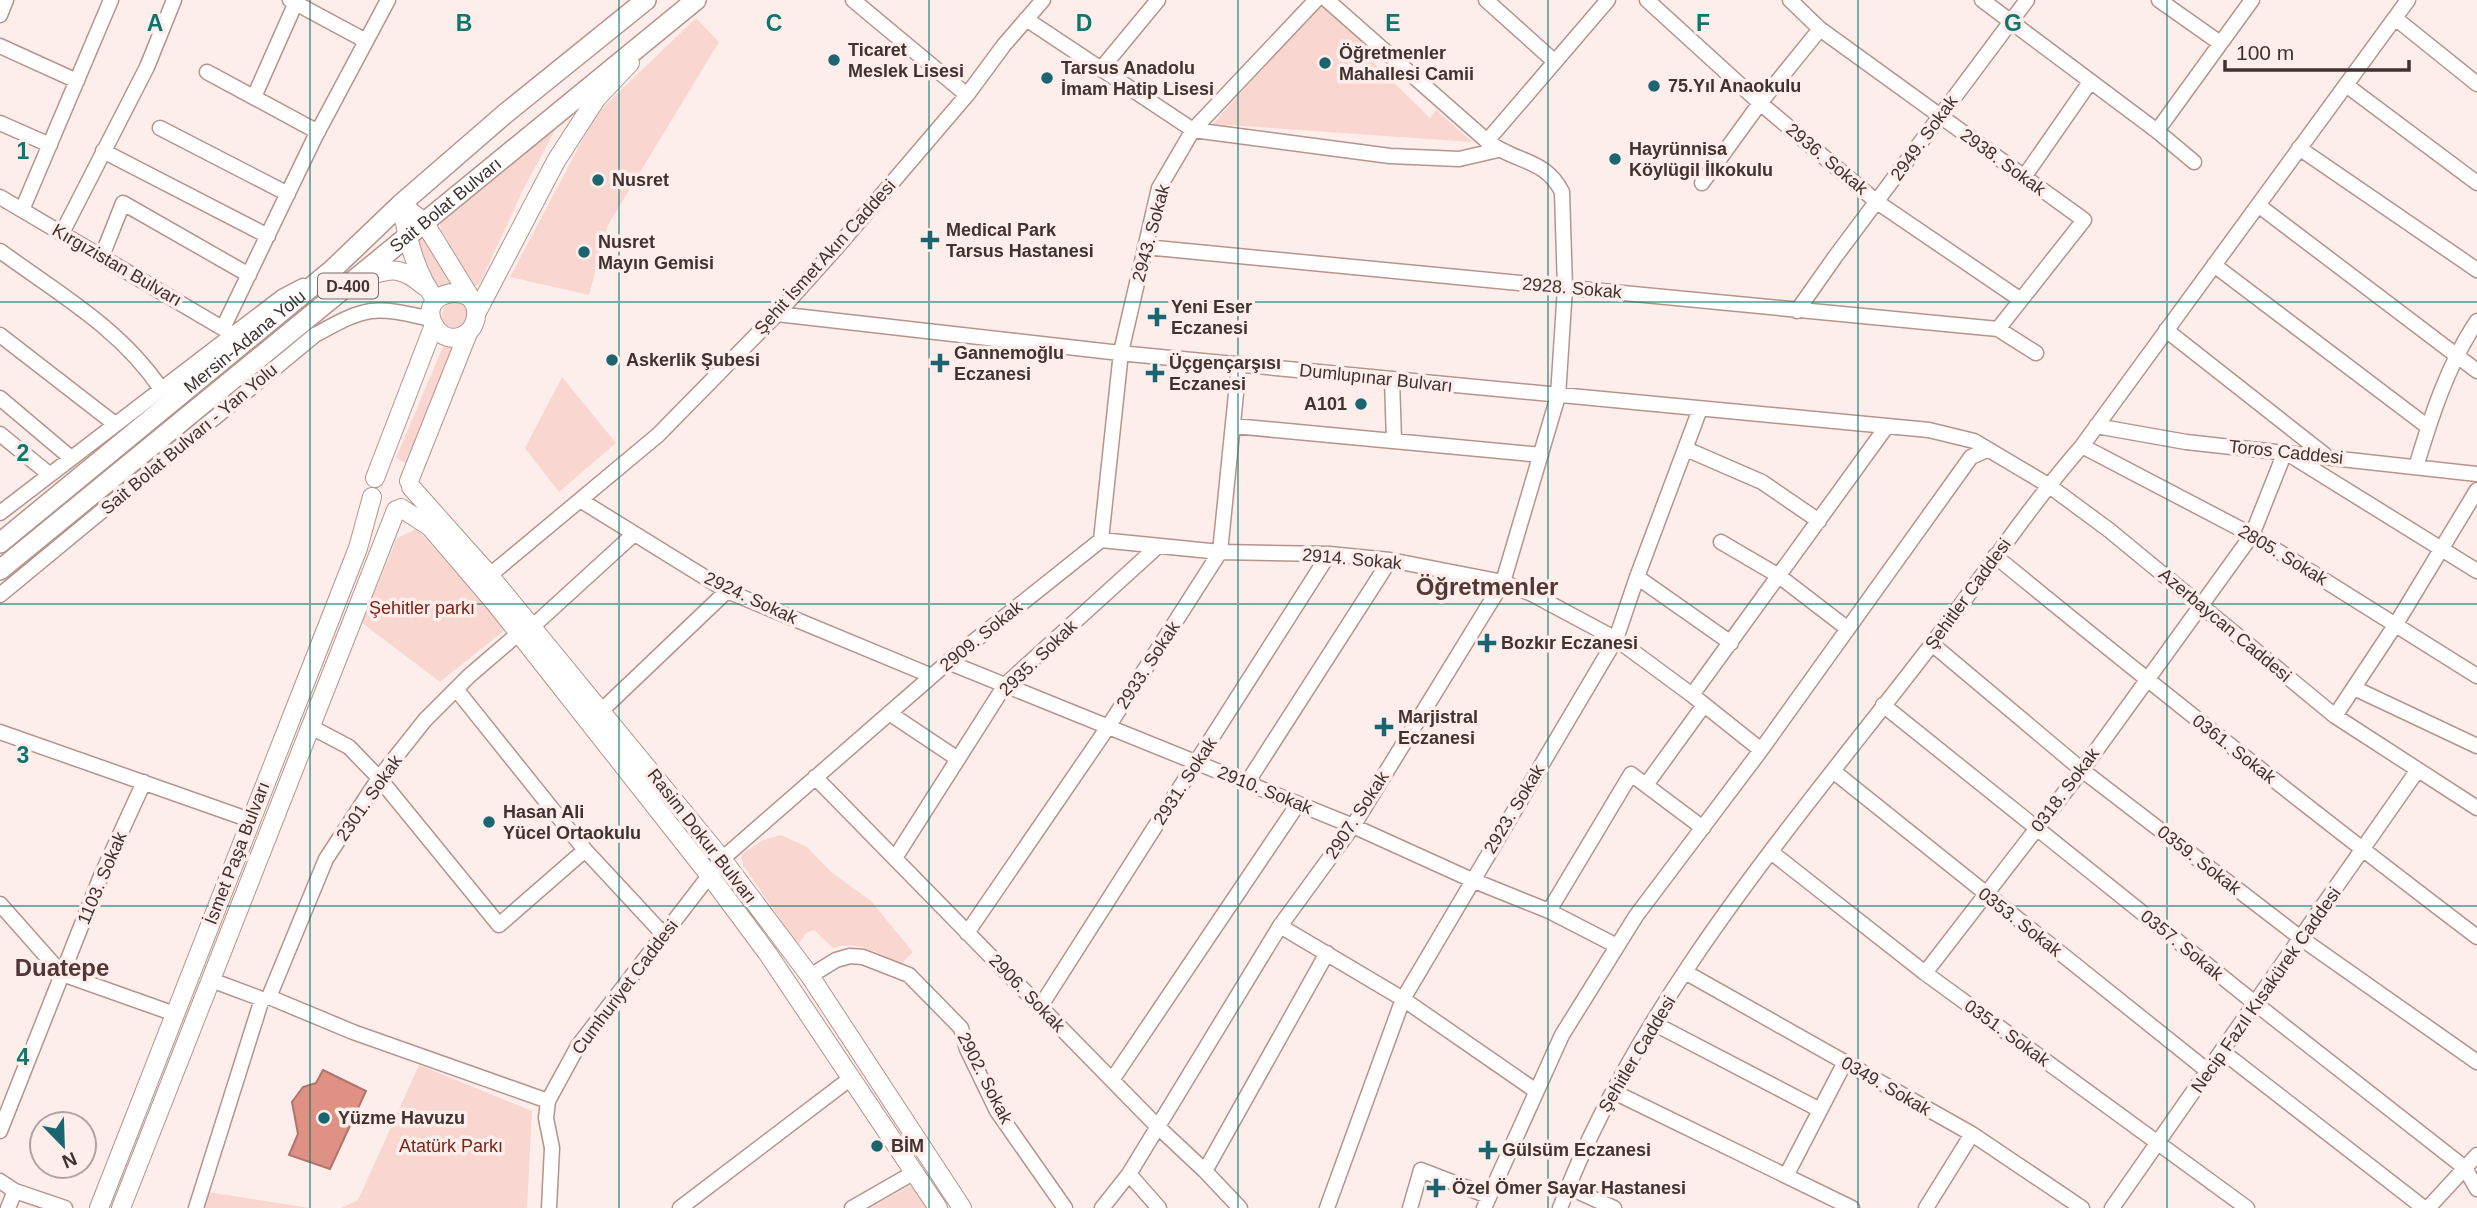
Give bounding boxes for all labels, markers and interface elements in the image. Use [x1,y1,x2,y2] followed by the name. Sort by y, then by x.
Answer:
[147,10,163,36] text: A
[456,10,472,36] text: B
[766,10,782,36] text: C
[1076,10,1092,36] text: D
[1385,10,1401,36] text: E
[1696,10,1710,36] text: F
[2004,10,2022,36] text: G
[2225,28,2409,72] scale bar
[848,40,964,81] place label: Ticaret Meslek Lisesi
[2236,41,2294,64] text: 100 m
[1339,43,1474,84] place label: Öğretmenler Mahallesi Camii
[826,52,842,68] marker: Ticaret Meslek Lisesi
[1317,55,1333,71] marker: Öğretmenler Mahallesi Camii
[1061,58,1214,99] place label: Tarsus Anadolu İmam Hatip Lisesi
[1039,70,1055,86] marker: Tarsus Anadolu İmam Hatip Lisesi
[1668,76,1801,96] place label: 75.Yıl Anaokulu
[1646,78,1662,94] marker: 75.Yıl Anaokulu
[1886,91,1962,184] street label: 2949. Sokak
[1782,119,1873,199] street label: 2936. Sokak
[1957,124,2050,200] street label: 2938. Sokak
[17,138,30,164] text: 1
[1629,139,1773,180] place label: Hayrünnisa Köylügil İlkokulu
[1607,151,1623,167] marker: Hayrünnisa Köylügil İlkokulu
[386,154,505,257] street label: Sait Bolat Bulvarı
[612,170,669,190] place label: Nusret
[590,172,606,188] marker: Nusret
[750,176,900,338] street label: Şehit İsmet Akın Caddesi
[1128,181,1174,284] street label: 2943. Sokak
[49,220,185,310] street label: Kırgızistan Bulvarı
[946,220,1094,261] place label: Medical Park Tarsus Hastanesi
[920,230,940,250] marker: Medical Park Tarsus Hastanesi
[598,232,714,273] place label: Nusret Mayın Gemisi
[576,244,592,260] marker: Nusret Mayın Gemisi
[318,274,378,298] road number: D-400
[1521,274,1624,302] street label: 2928. Sokak
[180,286,310,397] street label: Mersin-Adana Yolu
[1171,297,1252,338] place label: Yeni Eser Eczanesi
[1149,309,1165,325] marker: Yeni Eser Eczanesi
[954,343,1064,384] place label: Gannemoğlu Eczanesi
[626,350,760,370] place label: Askerlik Şubesi
[604,352,620,368] marker: Askerlik Şubesi
[1169,353,1281,394] place label: Üçgençarşısı Eczanesi
[932,355,948,371] marker: Gannemoğlu Eczanesi
[97,360,281,518] street label: Sait Bolat Bulvarı - Yan Yolu
[1298,360,1454,396] street label: Dumlupınar Bulvarı
[1147,365,1163,381] marker: Üçgençarşısı Eczanesi
[1304,394,1347,414] place label: A101
[1353,396,1369,412] marker: A101
[2228,436,2344,468] street label: Toros Caddesi
[17,440,29,466] text: 2
[2235,521,2332,590] street label: 2805. Sokak
[1921,535,2015,653] street label: Şehitler Caddesi
[1301,545,1404,573] street label: 2914. Sokak
[2155,564,2295,686] street label: Azerbaycan Caddesi
[701,568,801,629] street label: 2924. Sokak
[1416,573,1558,600] district label: Öğretmenler
[936,596,1027,675] street label: 2909. Sokak
[369,598,475,618] park label: Şehitler parkı
[995,615,1082,700] street label: 2935. Sokak
[1112,617,1184,712] street label: 2933. Sokak
[1501,633,1638,653] place label: Bozkır Eczanesi
[1479,635,1495,651] marker: Bozkır Eczanesi
[1398,707,1478,748] place label: Marjistral Eczanesi
[2188,710,2280,788] street label: 0361. Sokak
[1376,719,1392,735] marker: Marjistral Eczanesi
[1149,733,1221,828] street label: 2931. Sokak
[17,742,29,768] text: 3
[2027,743,2104,836] street label: 0318. Sokak
[332,750,406,845] street label: 2301. Sokak
[1480,760,1549,857] street label: 2923. Sokak
[1215,762,1316,818] street label: 2910. Sokak
[643,765,761,907] street label: Rasim Dokur Bulvarı
[1321,767,1393,862] street label: 2907. Sokak
[201,779,273,927] street label: İsmet Paşa Bulvarı
[503,802,641,843] place label: Hasan Ali Yücel Ortaokulu
[481,814,497,830] marker: Hasan Ali Yücel Ortaokulu
[2153,821,2245,899] street label: 0359. Sokak
[74,828,131,927] street label: 1103. Sokak
[1974,883,2066,961] street label: 0353. Sokak
[2187,883,2345,1097] street label: Necip Fazıl Kısakürek Caddesi
[2137,906,2228,985] street label: 0357. Sokak
[568,916,682,1058] street label: Cumhuriyet Caddesi
[985,950,1070,1037] street label: 2906. Sokak
[15,954,109,981] district label: Duatepe
[1594,992,1680,1116] street label: Şehitler Caddesi
[1961,995,2054,1071] street label: 0351. Sokak
[953,1029,1017,1128] street label: 2902. Sokak
[17,1044,30,1070] text: 4
[1838,1052,1935,1120] street label: 0349. Sokak
[338,1108,465,1128] place label: Yüzme Havuzu
[28,1110,98,1180] north arrow
[316,1110,332,1126] marker: Yüzme Havuzu
[399,1136,503,1156] park label: Atatürk Parkı
[891,1136,924,1156] place label: BİM
[869,1138,885,1154] marker: BİM
[1502,1140,1651,1160] place label: Gülsüm Eczanesi
[1480,1142,1496,1158] marker: Gülsüm Eczanesi
[59,1148,80,1173] text: N
[1426,1178,1446,1198] marker: Özel Ömer Sayar Hastanesi
[1452,1178,1686,1198] place label: Özel Ömer Sayar Hastanesi

